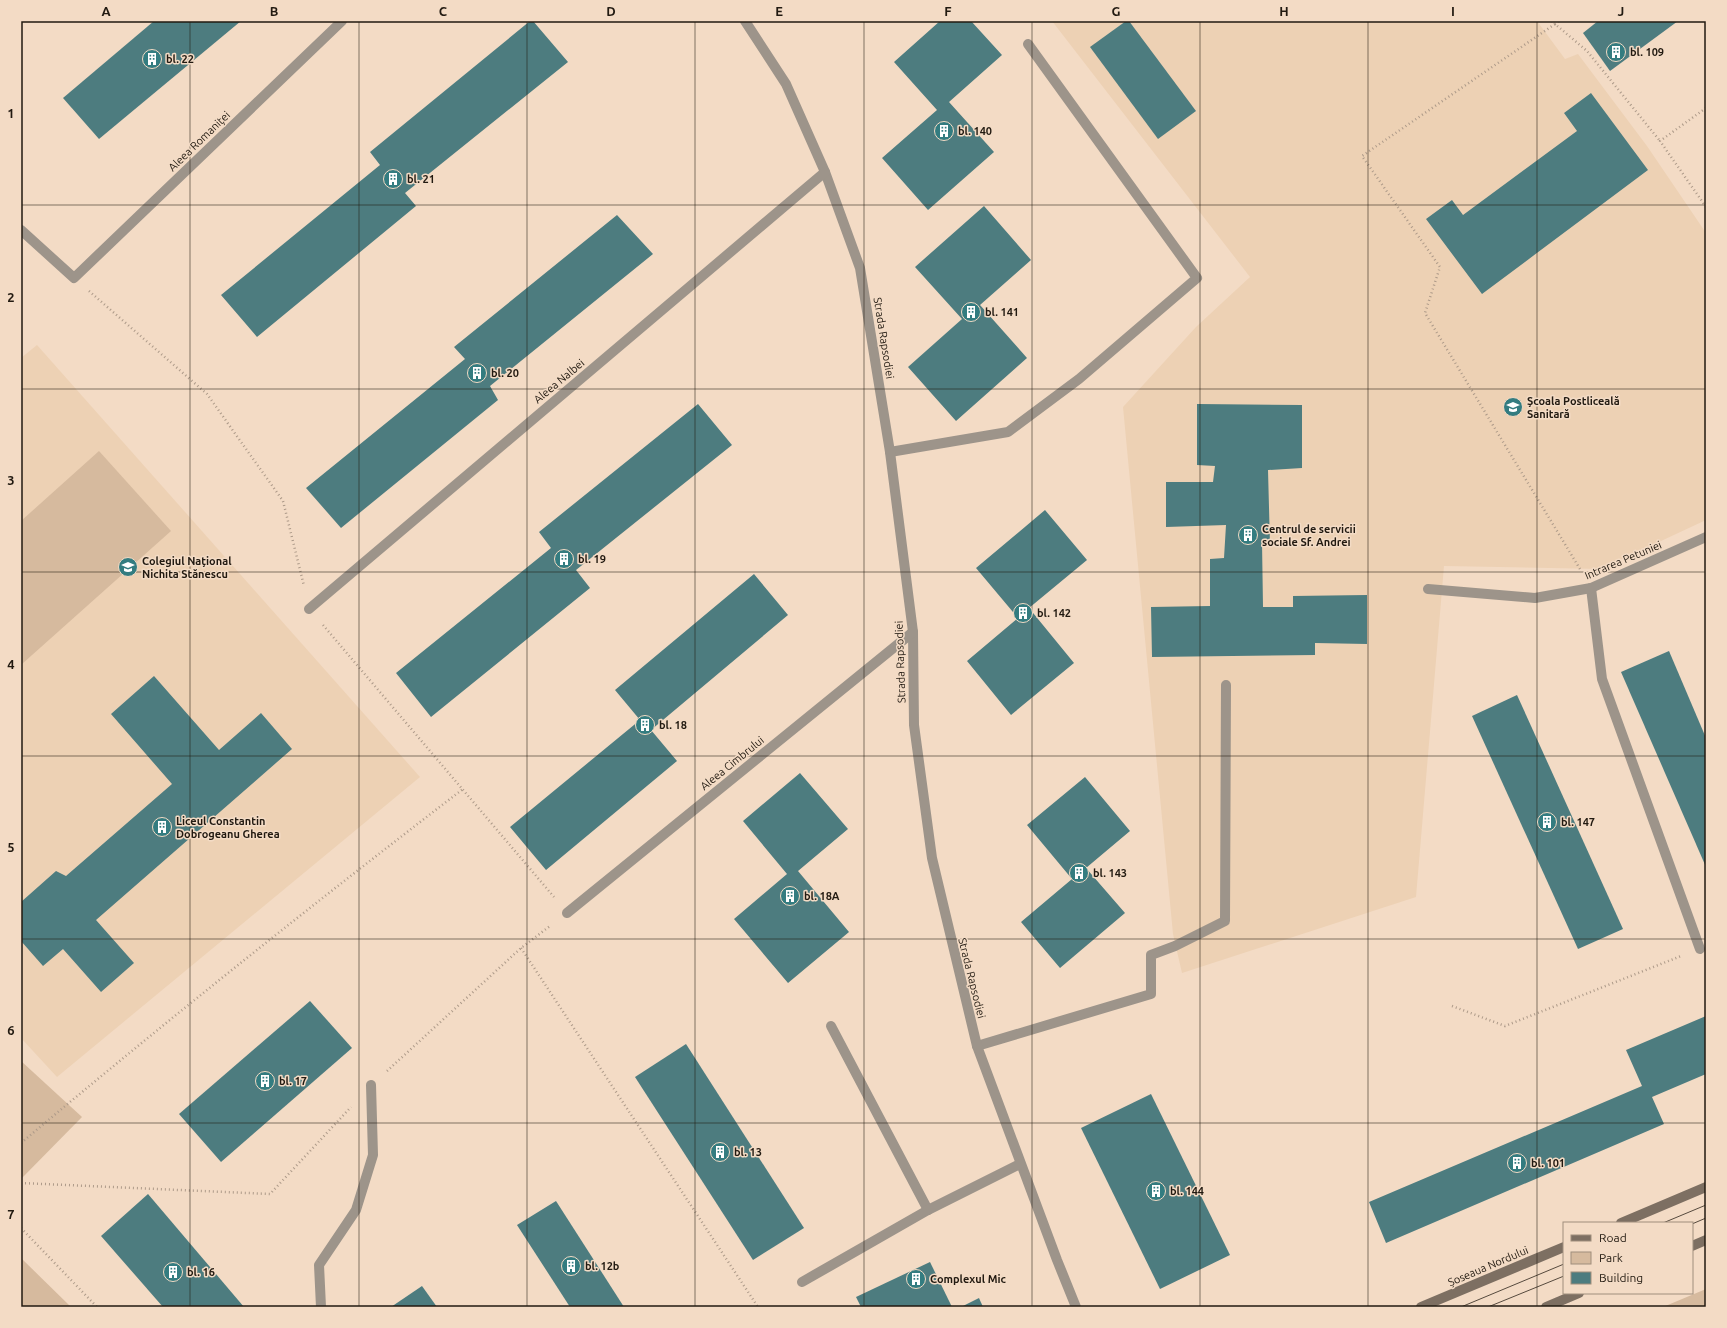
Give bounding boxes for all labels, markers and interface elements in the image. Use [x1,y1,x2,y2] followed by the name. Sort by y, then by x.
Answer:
[101,4,111,18] text: A
[270,4,279,18] text: B
[439,4,448,18] text: C
[606,4,616,18] text: D
[775,4,783,18] text: E
[944,4,952,18] text: F
[1112,4,1121,18] text: G
[1279,4,1289,18] text: H
[1451,4,1455,18] text: I
[1618,4,1624,18] text: J
[1605,41,1627,63] building icon: bl. 109
[1630,46,1664,58] place label: bl. 109
[141,48,163,70] building icon: bl. 22
[166,53,194,65] place label: bl. 22
[7,106,15,120] text: 1
[166,109,232,173] street label: Aleea Romaniței
[933,120,955,142] building icon: bl. 140
[958,125,992,137] place label: bl. 140
[382,168,404,190] building icon: bl. 21
[407,173,435,185] place label: bl. 21
[7,290,15,304] text: 2
[872,296,896,380] street label: Strada Rapsodiei
[960,301,982,323] building icon: bl. 141
[985,306,1019,318] place label: bl. 141
[531,357,587,405] street label: Aleea Nalbei
[466,362,488,384] building icon: bl. 20
[491,367,519,379] place label: bl. 20
[1527,395,1620,420] place label: Școala Postliceală Sanitară
[1502,396,1524,418] school or university icon: Școala Postliceală Sanitară
[7,473,15,487] text: 3
[1262,523,1356,548] place label: Centrul de servicii sociale Sf. Andrei
[1237,524,1259,546] building icon: Centrul de servicii sociale Sf. Andrei
[1583,538,1663,582] street label: Intrarea Petuniei
[553,548,575,570] building icon: bl. 19
[578,553,606,565] place label: bl. 19
[142,555,232,580] place label: Colegiul Național Nichita Stănescu
[117,556,139,578] school or university icon: Colegiul Național Nichita Stănescu
[1012,602,1034,624] building icon: bl. 142
[1037,607,1071,619] place label: bl. 142
[893,621,907,703] street label: Strada Rapsodiei
[7,657,15,671] text: 4
[634,714,656,736] building icon: bl. 18
[659,719,687,731] place label: bl. 18
[698,734,766,792] street label: Aleea Cimbrului
[1536,811,1558,833] building icon: bl. 147
[176,815,280,840] place label: Liceul Constantin Dobrogeanu Gherea
[151,816,173,838] building icon: Liceul Constantin Dobrogeanu Gherea
[1561,816,1595,828] place label: bl. 147
[7,840,15,854] text: 5
[1068,862,1090,884] building icon: bl. 143
[1093,867,1127,879] place label: bl. 143
[779,885,801,907] building icon: bl. 18A
[804,890,840,902] place label: bl. 18A
[956,937,988,1019] street label: Strada Rapsodiei
[7,1023,15,1037] text: 6
[254,1070,276,1092] building icon: bl. 17
[279,1075,307,1087] place label: bl. 17
[709,1141,731,1163] building icon: bl. 13
[734,1146,762,1158] place label: bl. 13
[1506,1152,1528,1174] building icon: bl. 101
[1531,1157,1565,1169] place label: bl. 101
[1145,1180,1167,1202] building icon: bl. 144
[1170,1185,1204,1197] place label: bl. 144
[7,1207,15,1221] text: 7
[1563,1222,1693,1294] legend
[1599,1231,1627,1244] text: Road
[1446,1244,1530,1288] street label: Șoseaua Nordului
[1599,1251,1623,1264] text: Park
[560,1255,582,1277] building icon: bl. 12b
[585,1260,620,1272] place label: bl. 12b
[162,1261,184,1283] building icon: bl. 16
[187,1266,215,1278] place label: bl. 16
[905,1268,927,1290] building icon: Complexul Mic
[1599,1271,1643,1284] text: Building
[930,1273,1006,1285] place label: Complexul Mic

